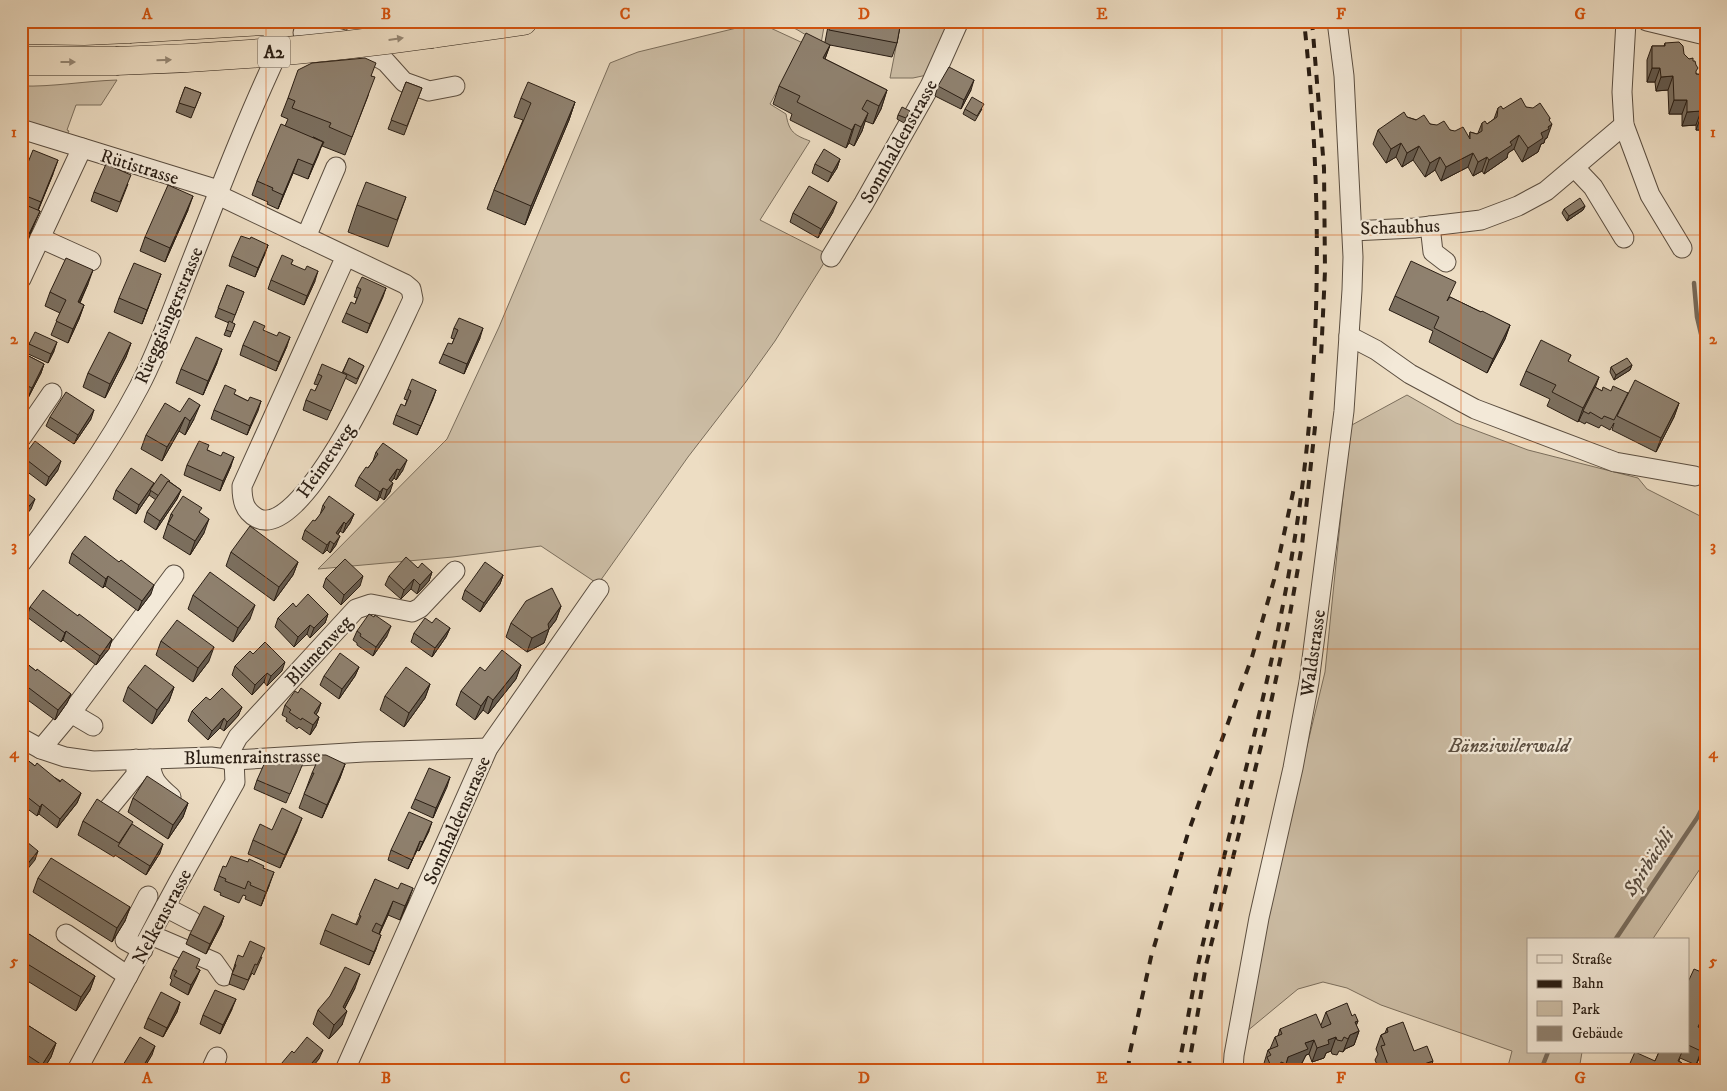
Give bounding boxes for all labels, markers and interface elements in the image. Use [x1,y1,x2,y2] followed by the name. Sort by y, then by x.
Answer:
[141,4,153,24] text: A
[381,4,391,24] text: B
[620,4,630,24] text: C
[858,4,870,24] text: D
[1096,4,1108,24] text: E
[1336,4,1346,24] text: F
[1574,4,1586,24] text: G
[388,35,404,43] one-way arrow
[258,36,290,68] road number: A2
[157,55,173,63] one-way arrow
[61,58,77,66] one-way arrow
[856,76,943,208] street label: Sonnhaldenstrasse
[11,122,17,142] text: 1
[1710,122,1716,142] text: 1
[97,145,182,190] street label: Rütistrasse
[1360,215,1440,240] street label: Schaubhus
[130,244,209,388] street label: Rüeggisingerstrasse
[10,329,19,349] text: 2
[1709,329,1718,349] text: 2
[292,418,361,503] street label: Heimetweg
[11,536,17,556] text: 3
[1710,536,1716,556] text: 3
[1296,608,1331,699] street label: Waldstrasse
[281,610,358,691] street label: Blumenweg
[1448,735,1572,758] park label: Bänziwilerwald
[8,743,19,763] text: 4
[1707,743,1718,763] text: 4
[183,745,321,770] street label: Blumenrainstrasse
[419,753,496,888] street label: Sonnhaldenstrasse
[1618,823,1681,902] water label: Spirbächli
[128,865,197,968] street label: Nelkenstrasse
[1527,938,1690,1054] legend
[1572,950,1612,969] text: Straße
[9,951,18,971] text: 5
[1708,951,1717,971] text: 5
[1572,974,1604,993] text: Bahn
[1572,1000,1601,1019] text: Park
[1572,1024,1623,1043] text: Gebäude
[141,1068,153,1088] text: A
[381,1068,391,1088] text: B
[620,1068,630,1088] text: C
[858,1068,870,1088] text: D
[1096,1068,1108,1088] text: E
[1336,1068,1346,1088] text: F
[1574,1068,1586,1088] text: G

